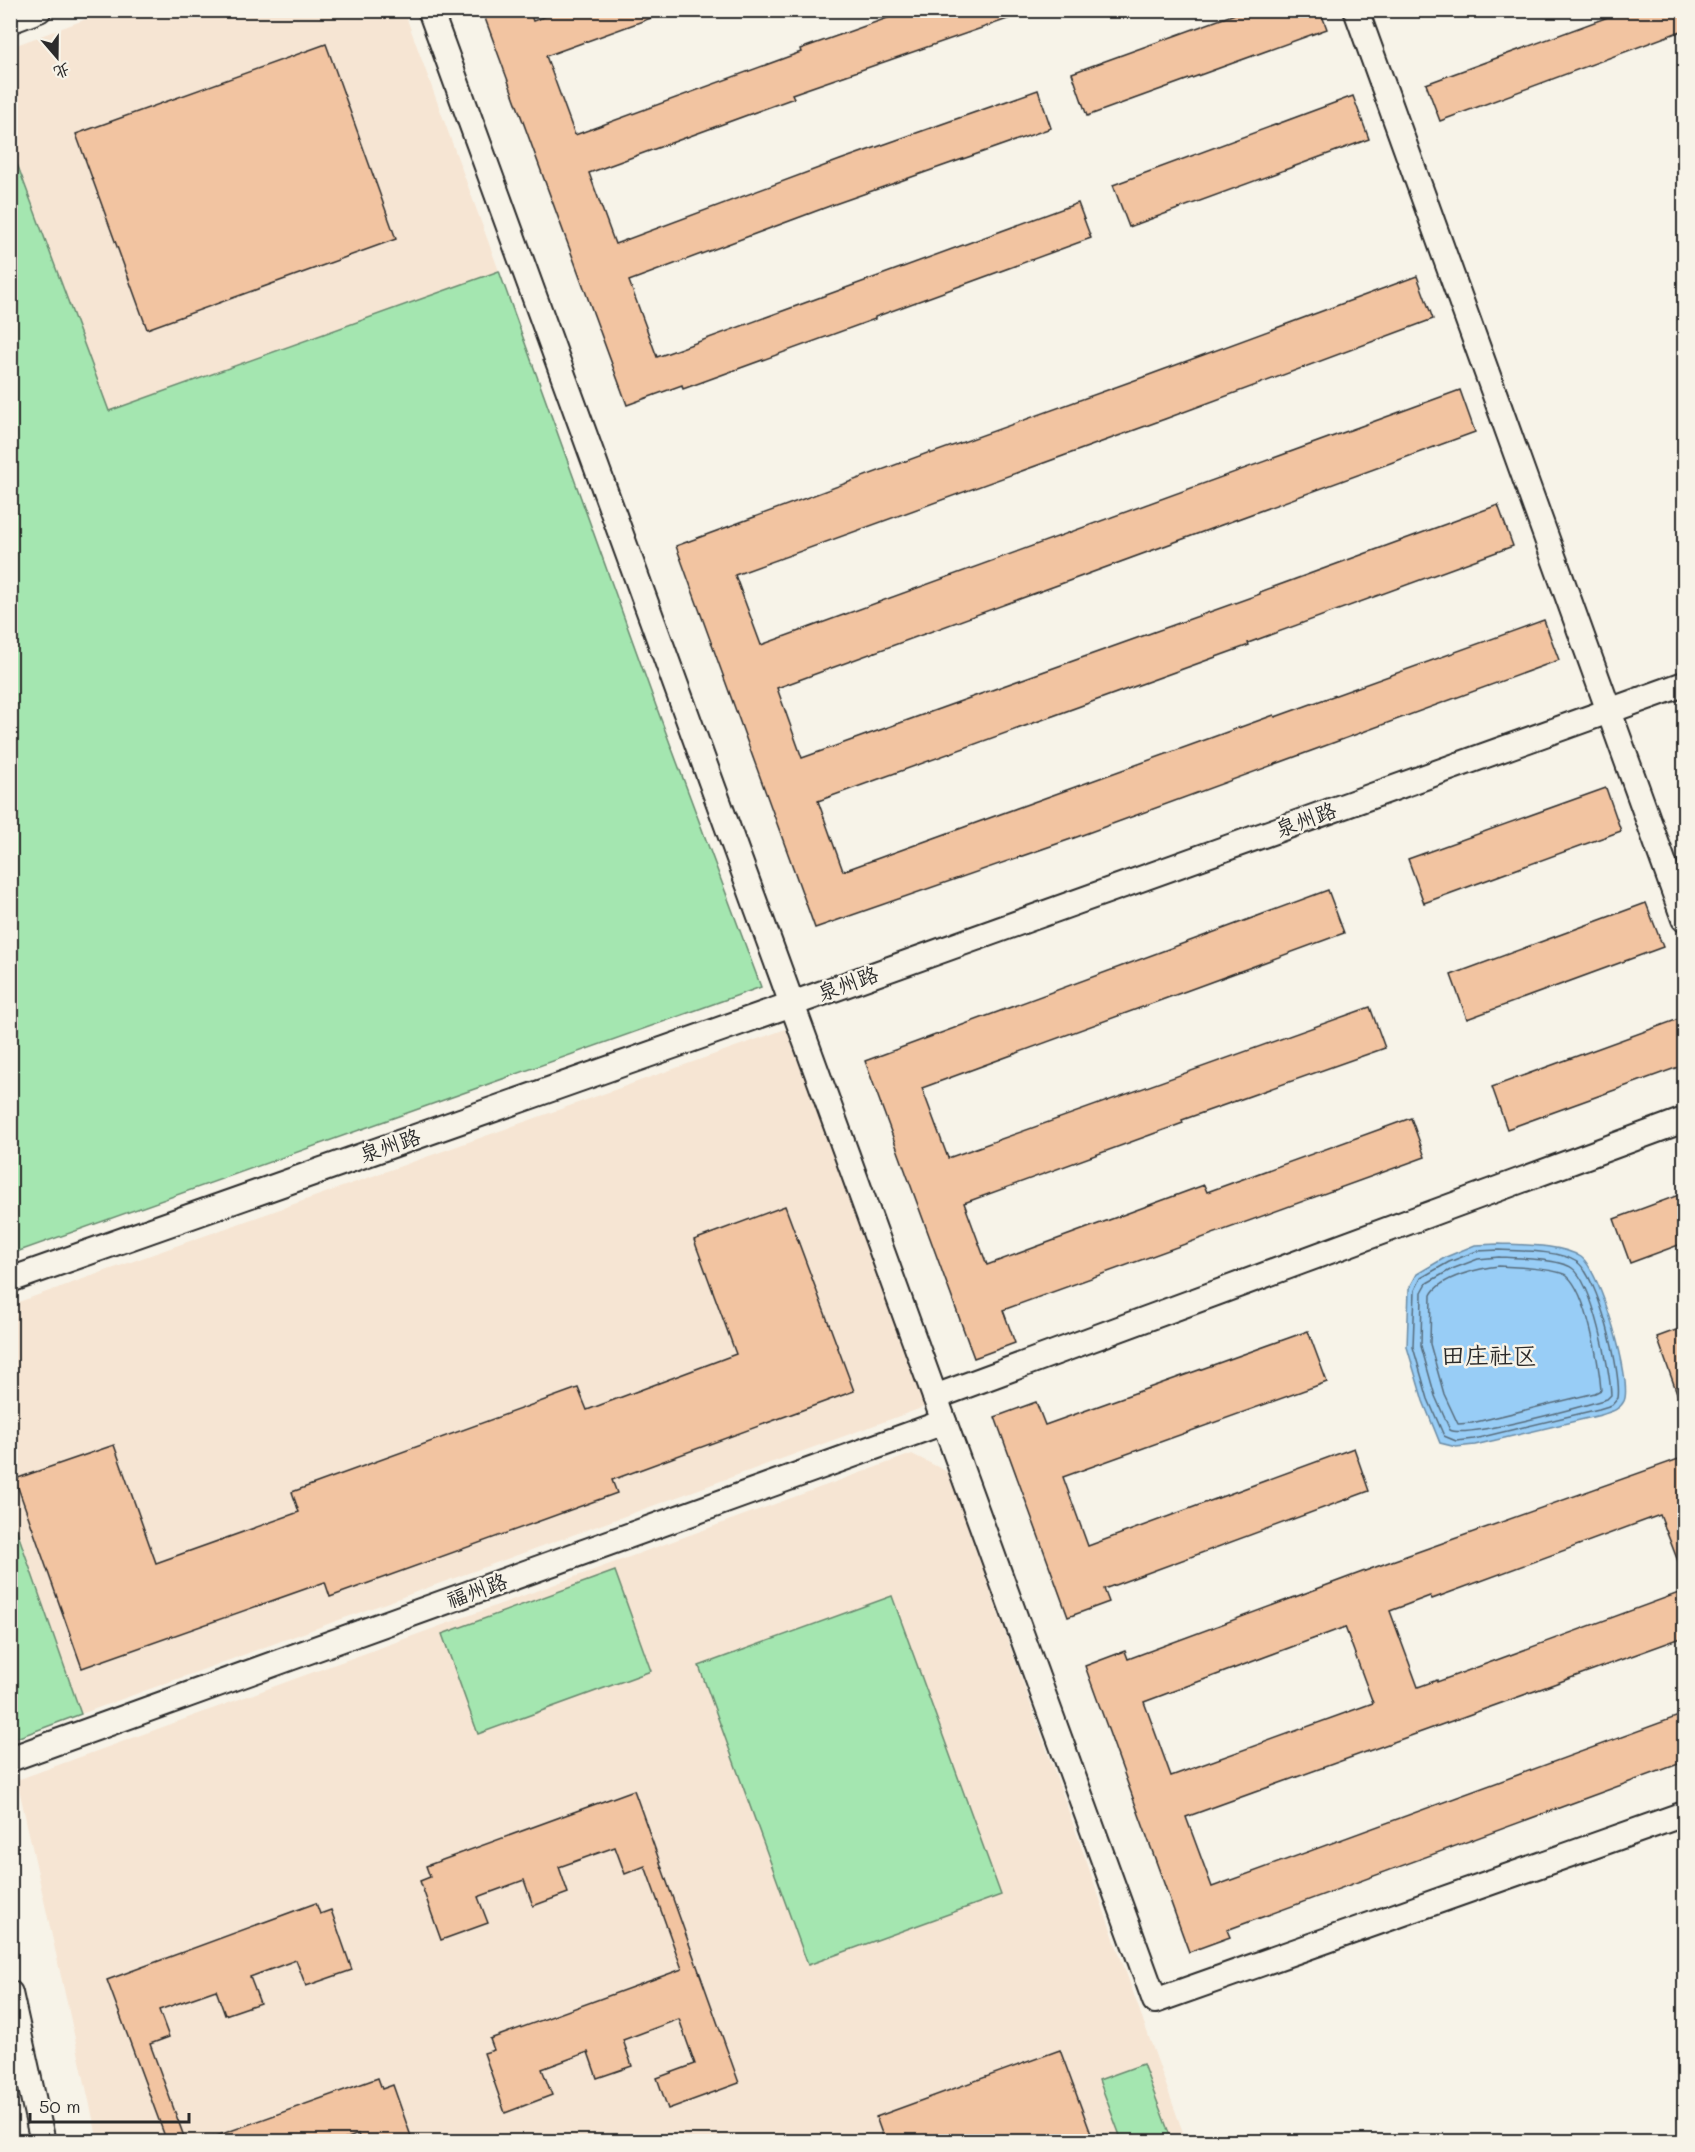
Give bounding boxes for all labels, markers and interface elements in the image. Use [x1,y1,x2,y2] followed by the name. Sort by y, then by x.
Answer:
[27,27,87,87] north arrow
[51,59,73,84] text: 北
[1271,795,1340,842] street label: 泉州路
[813,959,882,1006] street label: 泉州路
[355,1122,424,1168] street label: 泉州路
[1441,1339,1537,1370] district label: 田庄社区
[442,1566,511,1613] street label: 福州路
[30,2086,189,2124] scale bar
[39,2094,81,2118] text: 50 m

